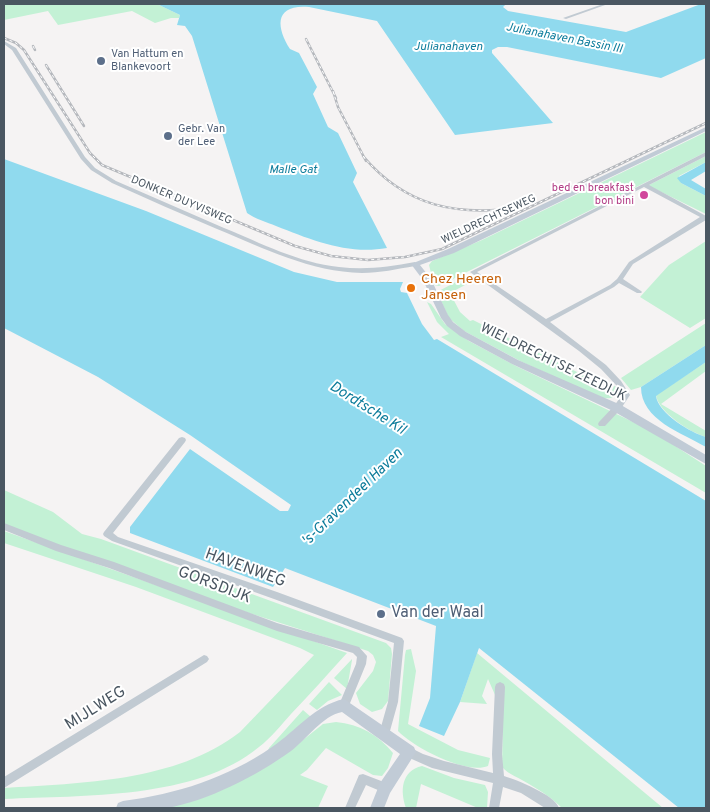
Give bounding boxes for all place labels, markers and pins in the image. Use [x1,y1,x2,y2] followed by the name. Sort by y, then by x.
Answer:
[111,48,183,74] place label: Van Hattum en Blankevoort
[95,55,107,67] marker: Van Hattum en Blankevoort
[178,123,225,149] place label: Gebr. Van der Lee
[162,130,174,142] marker: Gebr. Van der Lee
[552,182,634,208] place label: bed en breakfast bon bini
[638,189,650,201] marker: bed en breakfast bon bini
[421,272,502,304] place label: Chez Heeren Jansen
[405,282,417,294] marker: Chez Heeren Jansen
[391,604,484,624] place label: Van der Waal
[375,608,387,620] marker: Van der Waal

